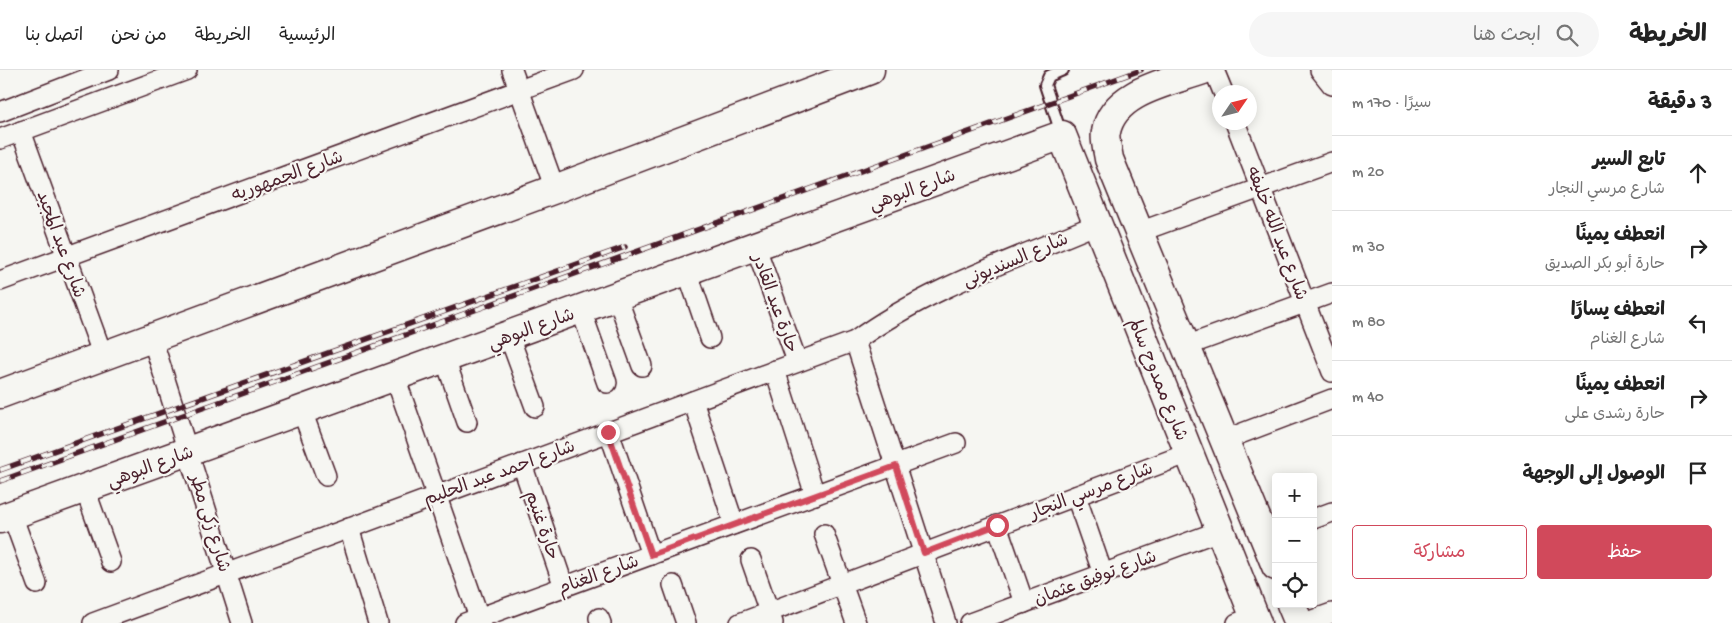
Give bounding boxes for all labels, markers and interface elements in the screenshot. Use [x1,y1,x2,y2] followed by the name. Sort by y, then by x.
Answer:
[1249,12,1599,57] search box
[1553,21,1581,49] icon: search
[1629,22,1707,51] text: الخريطة
[1473,25,1541,48] text: ابحث هنا
[25,26,83,47] text: اتصل بنا
[111,26,167,47] text: من نحن
[195,26,251,47] text: الخريطة
[279,26,335,47] text: الرئيسية
[1212,85,1257,130] north arrow
[1648,92,1712,117] text: 3 دقيقة
[1352,95,1431,114] text: سيرًا · 170 m
[229,147,346,207] street label: شارع الجمهوريه
[1593,150,1665,173] text: تابع السير
[1684,159,1712,187] icon: ahead
[1241,164,1311,304] street label: شارع عبد الله خليفه
[1352,164,1384,183] text: 20 m
[867,166,960,220] street label: شارع البوهي
[1549,181,1665,200] text: شارع مرسي النجار
[31,188,89,301] street label: شارع عبد المجيد
[1576,225,1665,248] text: انعطف يمينًا
[960,230,1072,293] street label: شارع السنديونى
[1684,234,1712,262] icon: right
[1352,239,1385,258] text: 30 m
[745,250,801,356] street label: حارة عبد القادر
[1545,256,1665,275] text: حارة أبو بكر الصديق
[1571,300,1665,323] text: انعطف يسارًا
[486,305,579,359] street label: شارع البوهي
[1684,309,1712,337] icon: left
[1352,314,1385,333] text: 80 m
[1121,315,1191,445] street label: شارع ممدوح سالم
[1590,331,1665,350] text: شارع الغنام
[1576,375,1665,398] text: انعطف يمينًا
[1684,384,1712,412] icon: right
[1352,389,1384,408] text: 40 m
[1564,406,1665,425] text: حارة رشدى على
[597,421,620,444] route end
[421,437,579,512] street label: شارع احمد عبد الحليم
[105,443,198,497] street label: شارع البوهي
[1025,459,1158,529] street label: شارع مرسي النجار
[1684,459,1712,487] icon: arrive
[1522,464,1665,487] text: الوصول إلى الوجهة
[183,471,233,575] street label: شارع زكى مطر
[1272,473,1317,608] map controls
[1272,473,1317,518] button: +
[518,488,562,563] street label: حارة غنيم
[986,514,1009,537] route start
[1272,518,1317,563] button: −
[1352,525,1527,579] button: مشاركة
[1537,525,1712,579] button: حفظ
[1032,547,1160,611] street label: شارع توفيق عثمان
[556,552,643,602] street label: شارع الغنام
[1272,563,1317,608] button: locate

